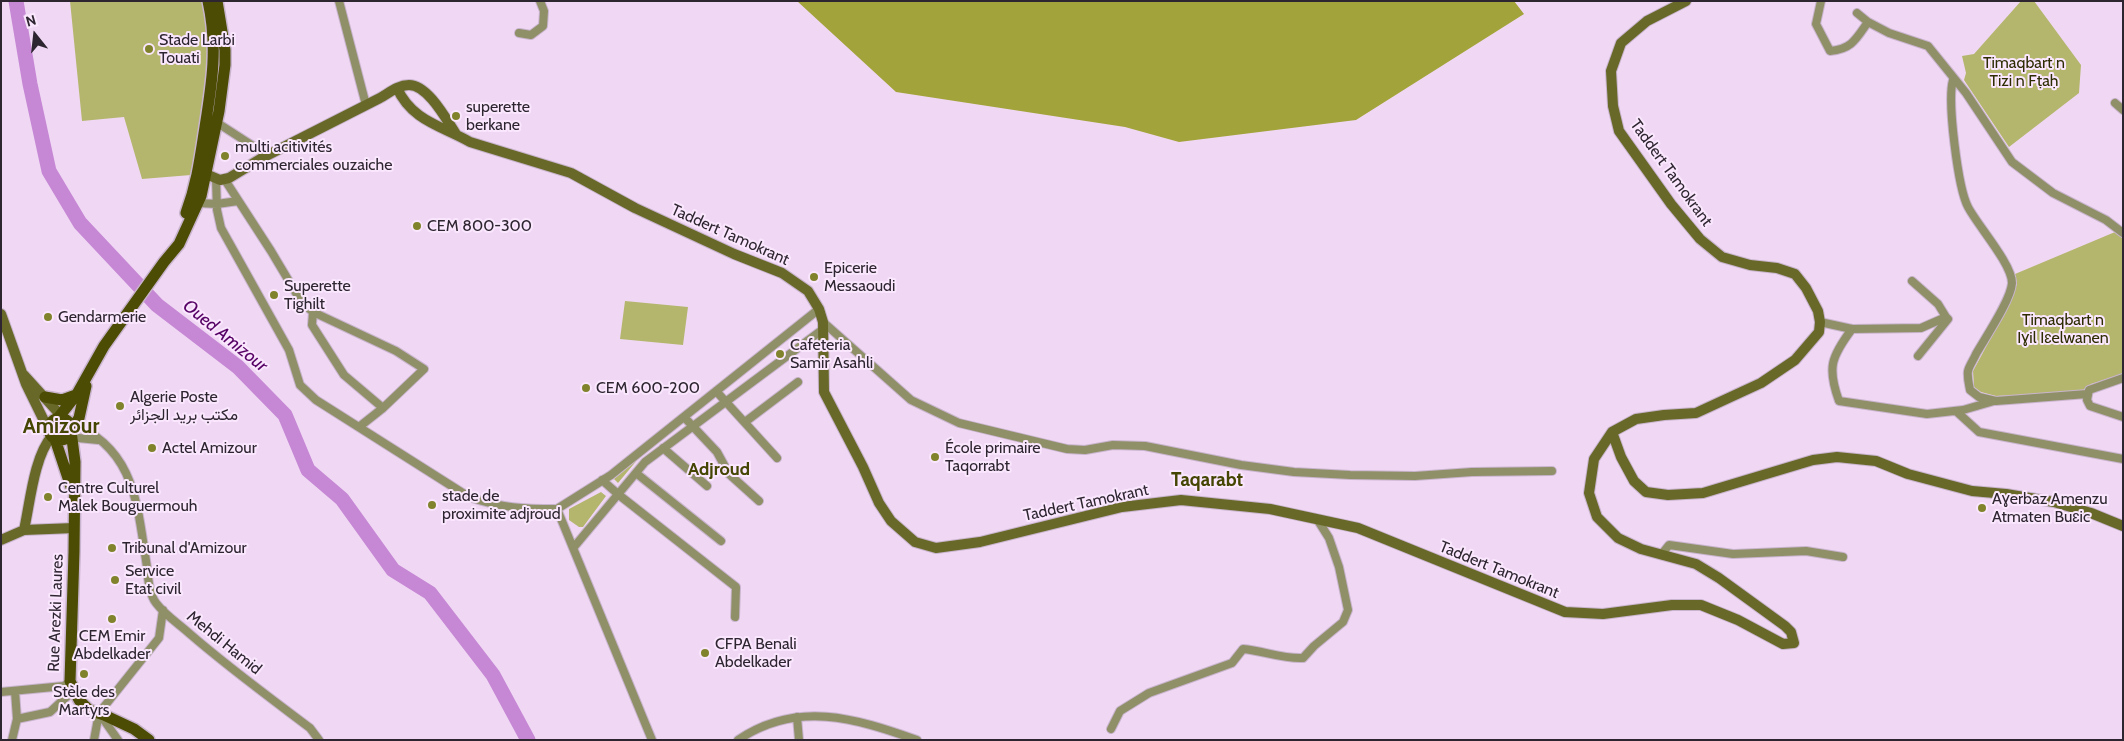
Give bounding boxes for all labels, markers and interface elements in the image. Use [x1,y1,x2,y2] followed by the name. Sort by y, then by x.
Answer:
[10,10,60,60] north arrow
[24,11,38,31] text: N
[159,30,235,68] place label: Stade Larbi Touati
[143,43,155,55] marker: Stade Larbi Touati
[1983,53,2065,91] park label: Timaqbart n Tizi n Fṭaḥ
[466,97,530,135] place label: superette berkane
[450,110,462,122] marker: superette berkane
[1626,116,1716,230] street label: Taddert Tamokrant
[235,137,392,175] place label: multi acitivités commerciales ouzaiche
[219,150,231,162] marker: multi acitivités commerciales ouzaiche
[668,200,792,270] street label: Taddert Tamokrant
[427,216,532,236] place label: CEM 800-300
[411,220,423,232] marker: CEM 800-300
[824,258,895,296] place label: Epicerie Messaoudi
[808,271,820,283] marker: Epicerie Messaoudi
[284,276,351,314] place label: Superette Tighilt
[268,289,280,301] marker: Superette Tighilt
[178,295,272,377] water label: Oued Amizour
[58,307,146,327] place label: Gendarmerie
[2017,310,2109,348] park label: Timaqbart n Iɣil Iɛelwanen
[42,311,54,323] marker: Gendarmerie
[790,335,873,373] place label: Cafeteria Samir Asahli
[774,348,786,360] marker: Cafeteria Samir Asahli
[596,378,700,398] place label: CEM 600-200
[580,382,592,394] marker: CEM 600-200
[130,387,238,425] place label: Algerie Poste مكتب بريد الجزائر
[114,400,126,412] marker: Algerie Poste مكتب بريد الجزائر
[23,414,99,440] district label: Amizour
[162,438,257,458] place label: Actel Amizour
[945,438,1041,476] place label: École primaire Taqorrabt
[146,442,158,454] marker: Actel Amizour
[929,451,941,463] marker: École primaire Taqorrabt
[688,459,750,481] district label: Adjroud
[1171,469,1243,491] district label: Taqarabt
[58,478,197,516] place label: Centre Culturel Malek Bouguermouh
[1022,480,1150,526] street label: Taddert Tamokrant
[442,486,561,524] place label: stade de proximite adjroud
[1992,489,2108,527] place label: Aɣerbaz Amenzu Atmaten Buɛic
[42,491,54,503] marker: Centre Culturel Malek Bouguermouh
[426,499,438,511] marker: stade de proximite adjroud
[1976,502,1988,514] marker: Aɣerbaz Amenzu Atmaten Buɛic
[1436,537,1562,603] street label: Taddert Tamokrant
[122,538,247,558] place label: Tribunal d'Amizour
[106,542,118,554] marker: Tribunal d'Amizour
[44,554,68,672] street label: Rue Arezki Laures
[125,561,181,599] place label: Service Etat civil
[109,574,121,586] marker: Service Etat civil
[183,607,265,679] street label: Mehdi Hamid
[106,613,118,625] marker: CEM Emir Abdelkader
[74,626,150,664] place label: CEM Emir Abdelkader
[715,634,797,672] place label: CFPA Benali Abdelkader
[699,647,711,659] marker: CFPA Benali Abdelkader
[78,668,90,680] marker: Stèle des Martyrs
[53,682,115,720] place label: Stèle des Martyrs

